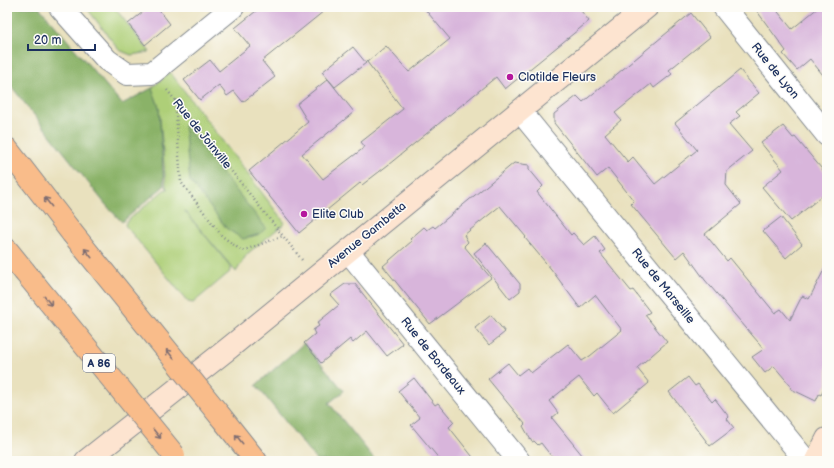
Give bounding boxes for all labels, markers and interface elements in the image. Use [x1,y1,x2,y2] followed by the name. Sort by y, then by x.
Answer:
[28,26,95,52] scale bar
[34,33,61,48] text: 20 m
[748,40,802,102] street label: Rue de Lyon
[518,70,596,85] place label: Clotilde Fleurs
[505,72,515,82] marker: Clotilde Fleurs
[169,96,235,172] street label: Rue de Joinville
[44,197,52,208] one-way arrow
[325,199,410,271] street label: Avenue Gambetta
[312,207,364,222] place label: Elite Club
[299,209,309,219] marker: Elite Club
[628,245,698,327] street label: Rue de Marseille
[84,248,92,259] one-way arrow
[44,295,53,306] one-way arrow
[397,314,469,398] street label: Rue de Bordeaux
[166,349,174,360] one-way arrow
[83,354,115,372] road number: A 86
[153,428,162,439] one-way arrow
[234,434,243,445] one-way arrow

